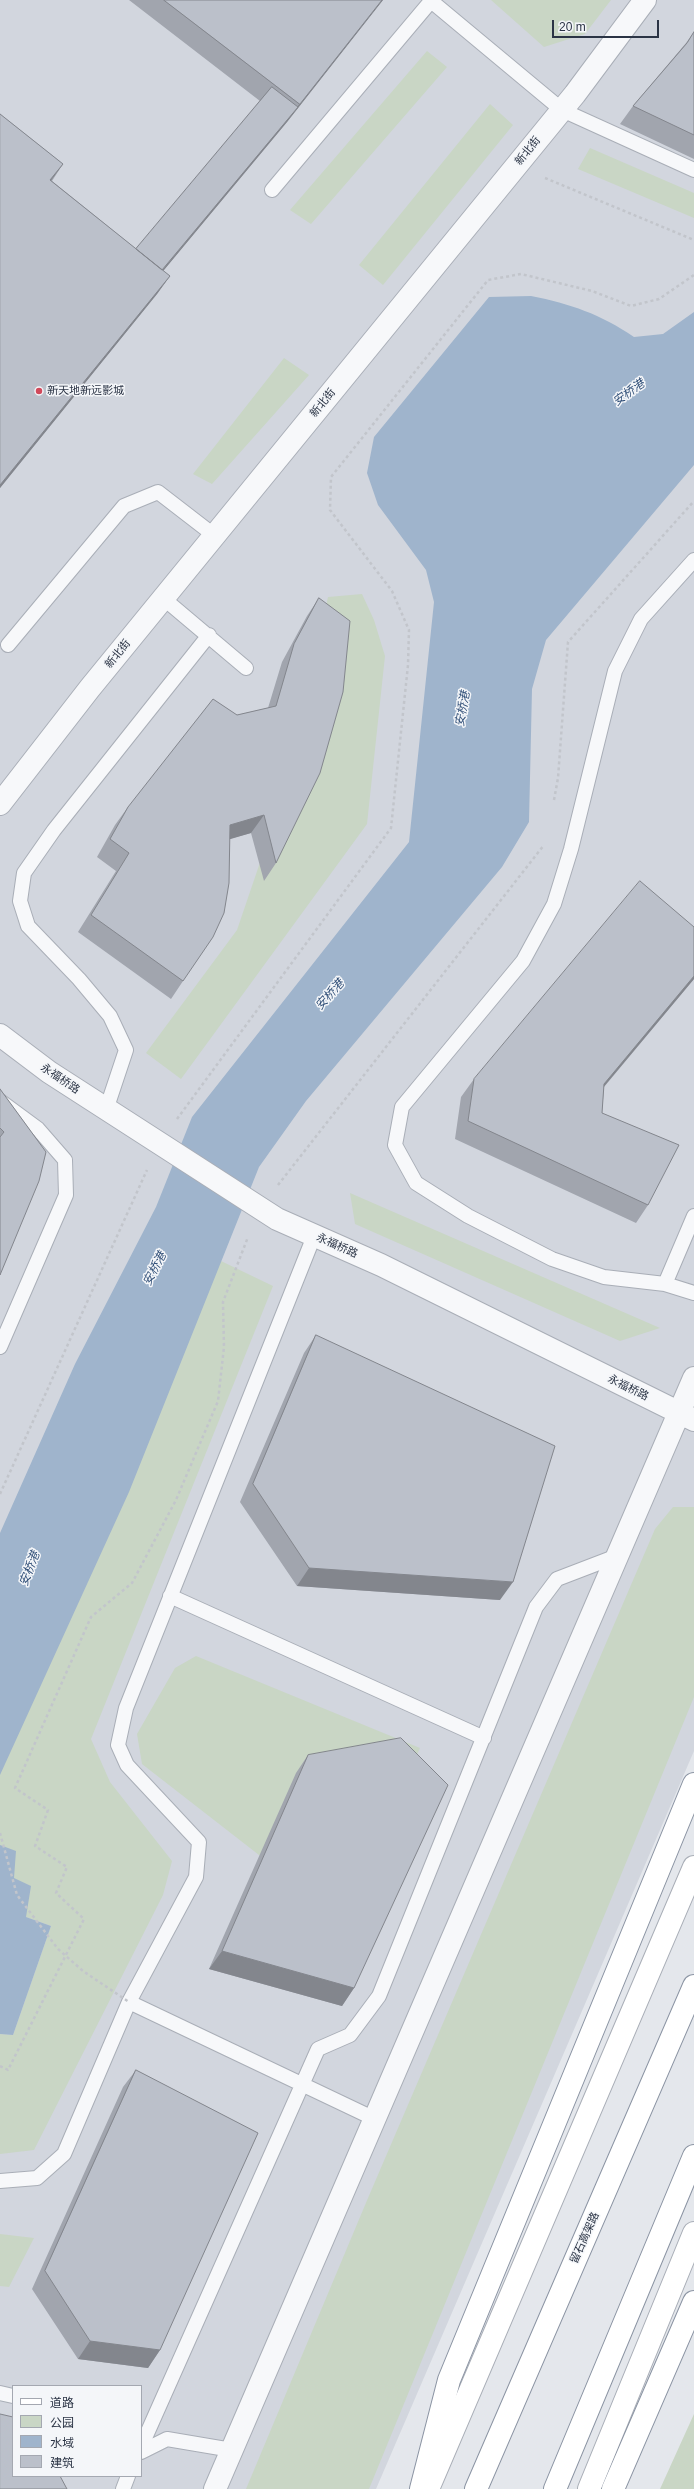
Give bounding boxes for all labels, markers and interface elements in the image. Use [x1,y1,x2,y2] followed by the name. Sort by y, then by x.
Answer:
[554,12,661,38] scale bar
[559,20,586,34] text: 20 m
[512,134,544,168] street label: 新北街
[610,377,648,409] water label: 安桥港
[47,384,124,398] place label: 新天地新远影城
[34,386,44,396] marker: 新天地新远影城
[307,386,339,420] street label: 新北街
[102,637,134,671] street label: 新北街
[453,690,473,728] water label: 安桥港
[313,977,347,1013] water label: 安桥港
[38,1061,82,1097] street label: 永福桥路
[314,1231,360,1261] street label: 永福桥路
[140,1250,170,1288] water label: 安桥港
[605,1372,651,1404] street label: 永福桥路
[17,1550,43,1588] water label: 安桥港
[568,2210,602,2266] street label: 留石高架路
[12,2385,142,2477] legend
[50,2396,74,2410] text: 道路
[50,2416,74,2430] text: 公园
[50,2436,74,2450] text: 水域
[50,2456,74,2470] text: 建筑

